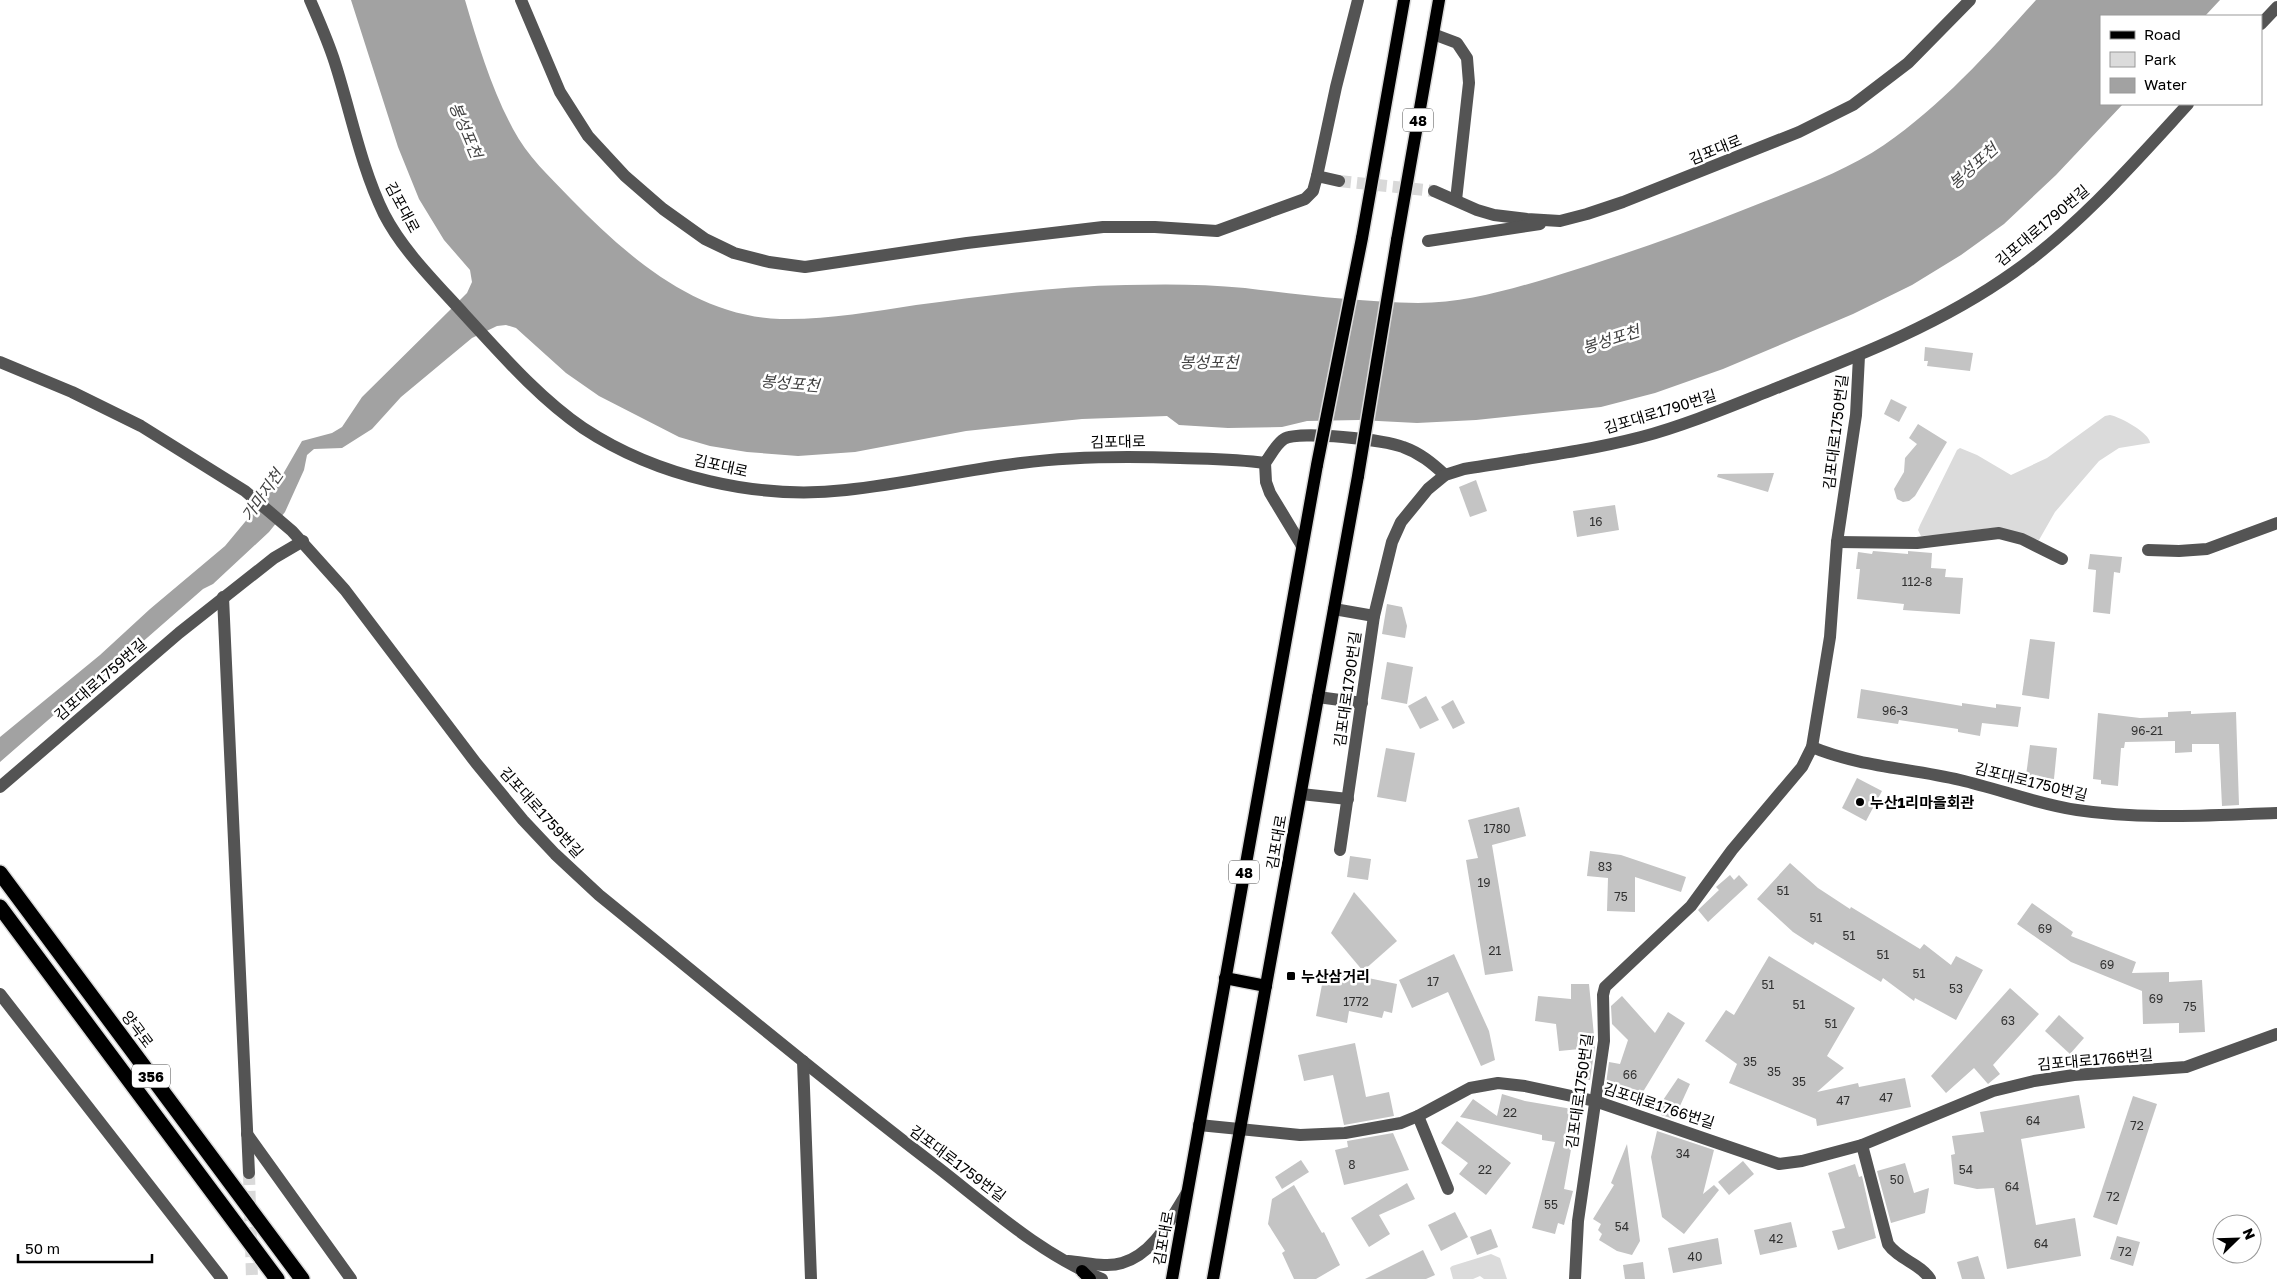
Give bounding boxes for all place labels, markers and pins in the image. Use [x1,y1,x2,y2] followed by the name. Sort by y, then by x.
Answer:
[1870,793,1975,811] place label: 누산1리마을회관
[1854,796,1866,808] marker: 누산1리마을회관
[1301,967,1370,985] place label: 누산삼거리
[1285,970,1297,982] marker: 누산삼거리

